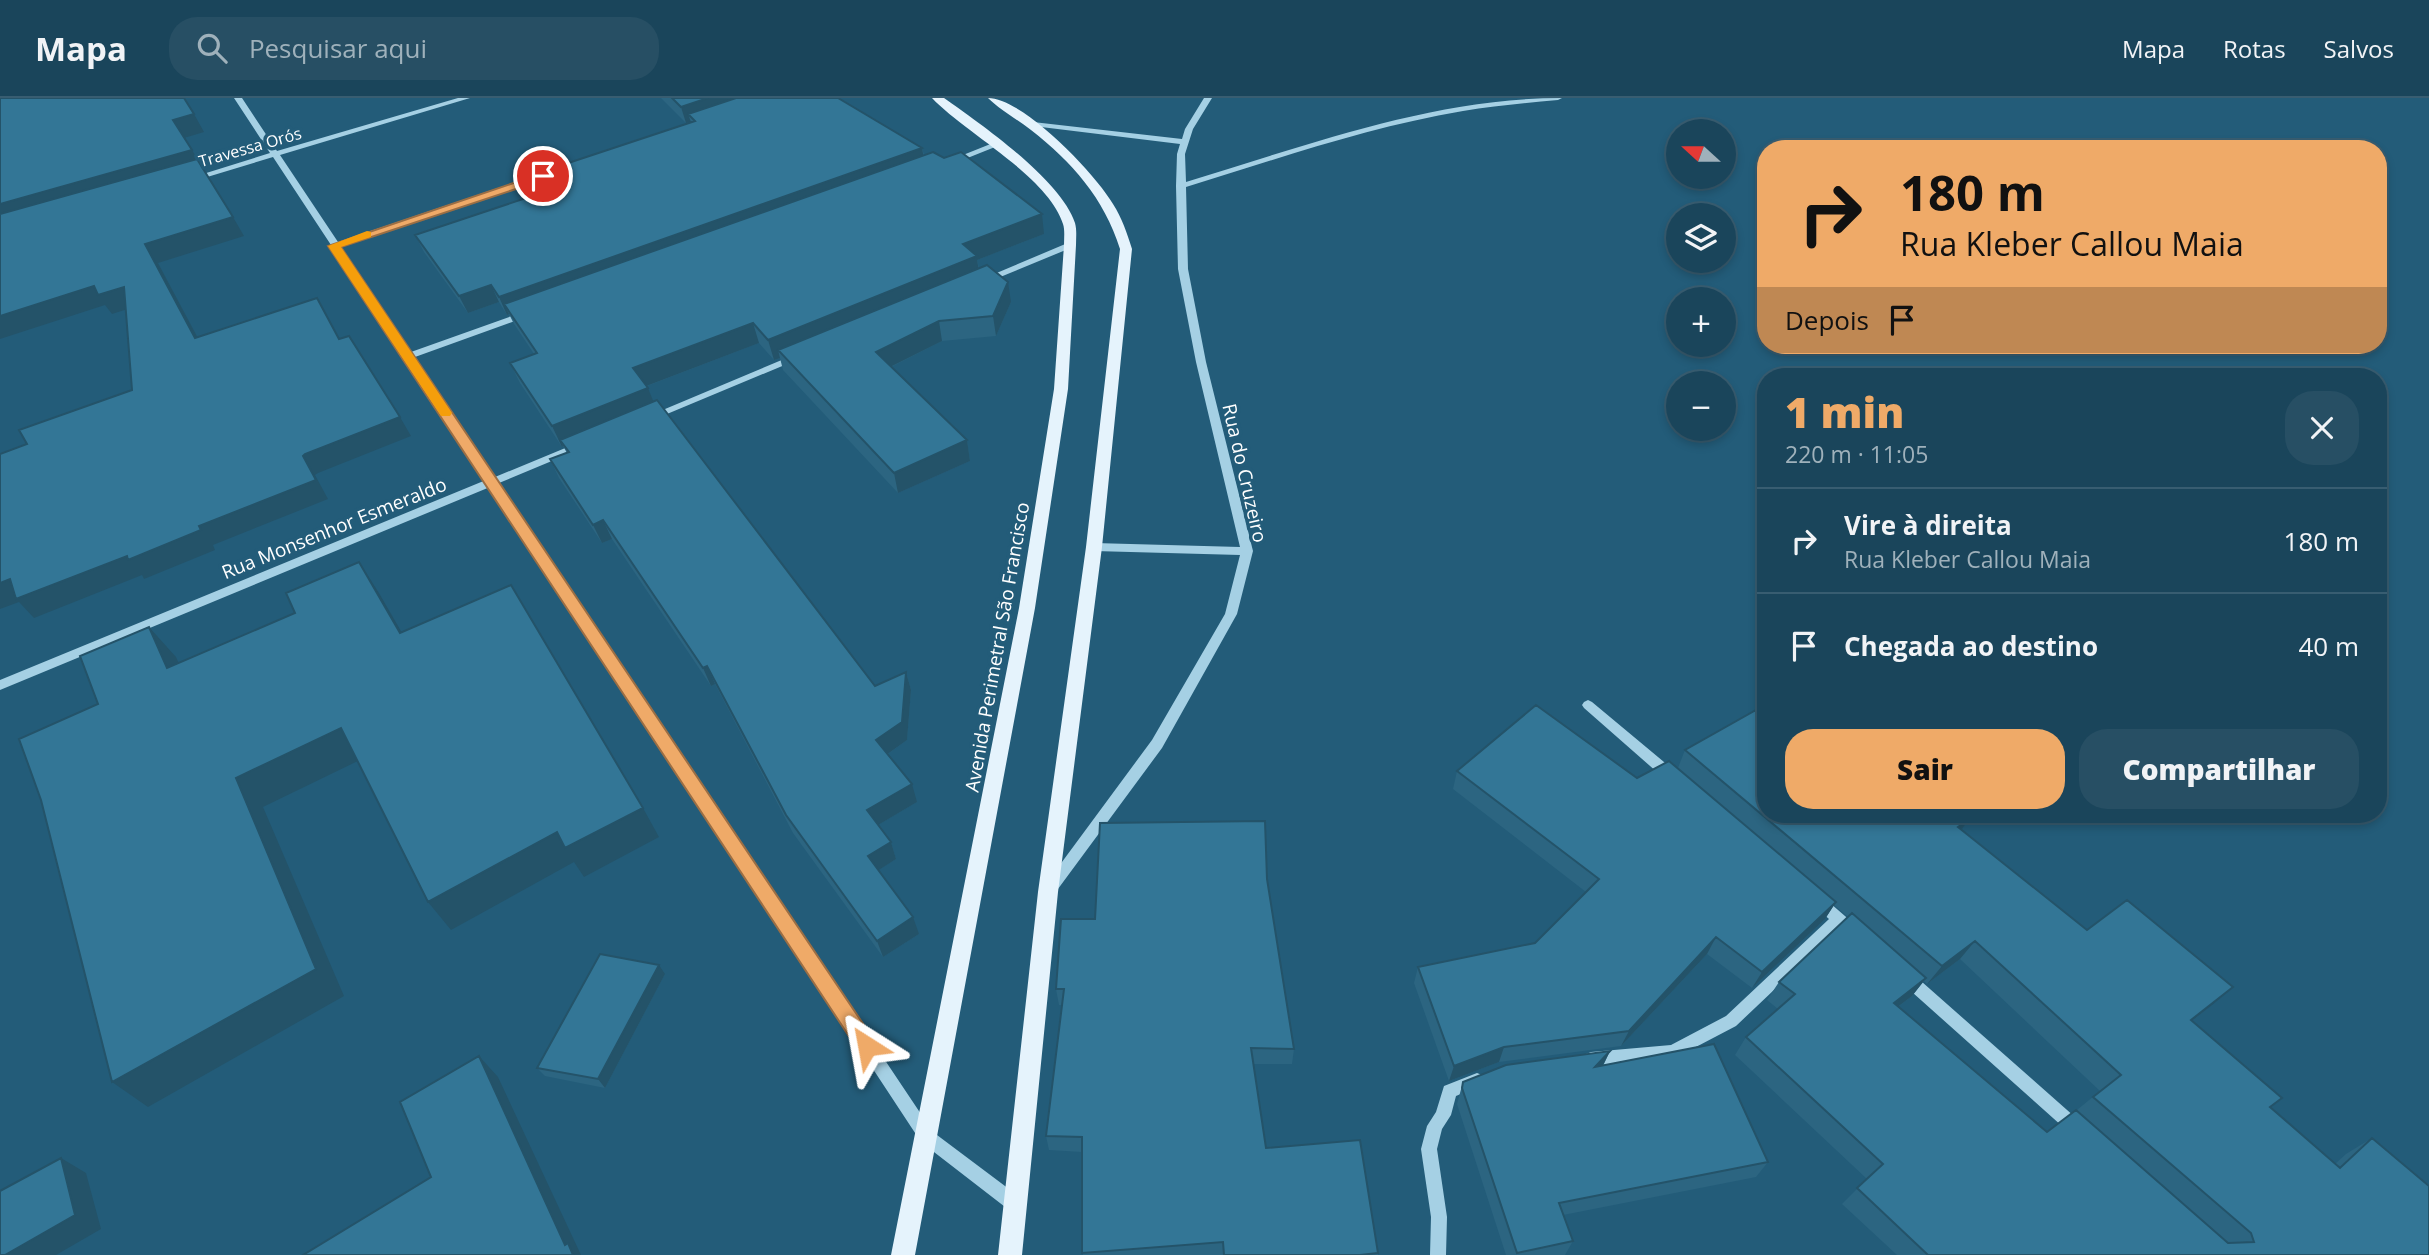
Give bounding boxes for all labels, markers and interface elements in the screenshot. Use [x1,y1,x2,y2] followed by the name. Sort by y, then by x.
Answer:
[169,17,659,80] search box
[35,26,127,71] text: Mapa
[193,29,231,67] icon: search
[249,30,427,66] text: Pesquisar aqui
[2122,32,2185,65] text: Mapa
[2223,32,2286,65] text: Rotas
[2324,32,2394,65] text: Salvos
[1666,119,1736,189] north arrow
[1666,119,1736,441] map controls
[196,122,304,172] street label: Travessa Orós
[513,146,573,206] pin
[524,157,562,195] icon: arrive
[1900,159,2045,225] text: 180 m
[1785,168,1876,259] icon: right
[1666,203,1736,273] button: layers
[1900,222,2244,265] text: Rua Kleber Callou Maia
[1666,287,1736,357] button: +
[1883,301,1921,339] icon: arrive
[1785,302,1869,338] text: Depois
[1666,371,1736,441] button: −
[1785,383,1904,440] text: 1 min
[2285,391,2359,465] button: close
[1216,401,1274,545] street label: Rua do Cruzeiro
[1785,438,1928,470] text: 220 m · 11:05
[218,471,450,585] street label: Rua Monsenhor Esmeraldo
[959,500,1035,794] street label: Avenida Perimetral São Francisco
[1844,507,2012,543] text: Vire à direita
[1785,522,1823,560] icon: right
[2284,523,2359,559] text: 180 m
[1844,543,2091,575] text: Rua Kleber Callou Maia
[1785,627,1823,665] icon: arrive
[1844,628,2098,664] text: Chegada ao destino
[2298,628,2359,664] text: 40 m
[1785,729,2065,809] button: Sair
[2079,729,2359,809] button: Compartilhar
[830,1009,904,1083] position arrow

